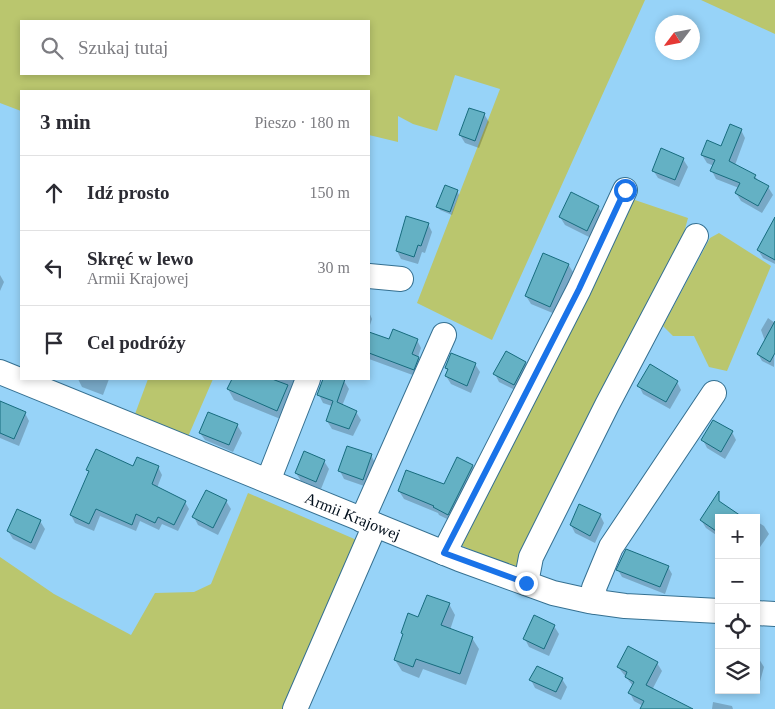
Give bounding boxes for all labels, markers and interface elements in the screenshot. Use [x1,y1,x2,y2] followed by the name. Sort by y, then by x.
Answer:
[655,15,700,60] north arrow
[20,20,370,75] search box
[38,34,66,62] icon: search
[78,37,168,58] text: Szukaj tutaj
[40,110,91,134] text: 3 min
[254,114,350,131] text: Pieszo · 180 m
[40,179,68,207] icon: ahead
[614,179,637,202] route start
[87,182,170,203] text: Idź prosto
[310,184,350,201] text: 150 m
[87,248,194,269] text: Skręć w lewo
[40,254,68,282] icon: left
[318,259,350,276] text: 30 m
[87,270,189,287] text: Armii Krajowej
[40,329,68,357] icon: arrive
[87,332,186,353] text: Cel podróży
[302,489,403,544] street label: Armii Krajowej
[715,514,760,694] map controls
[715,514,760,559] button: +
[715,559,760,604] button: −
[515,572,538,595] route end
[715,604,760,649] button: locate
[715,649,760,694] button: layers

